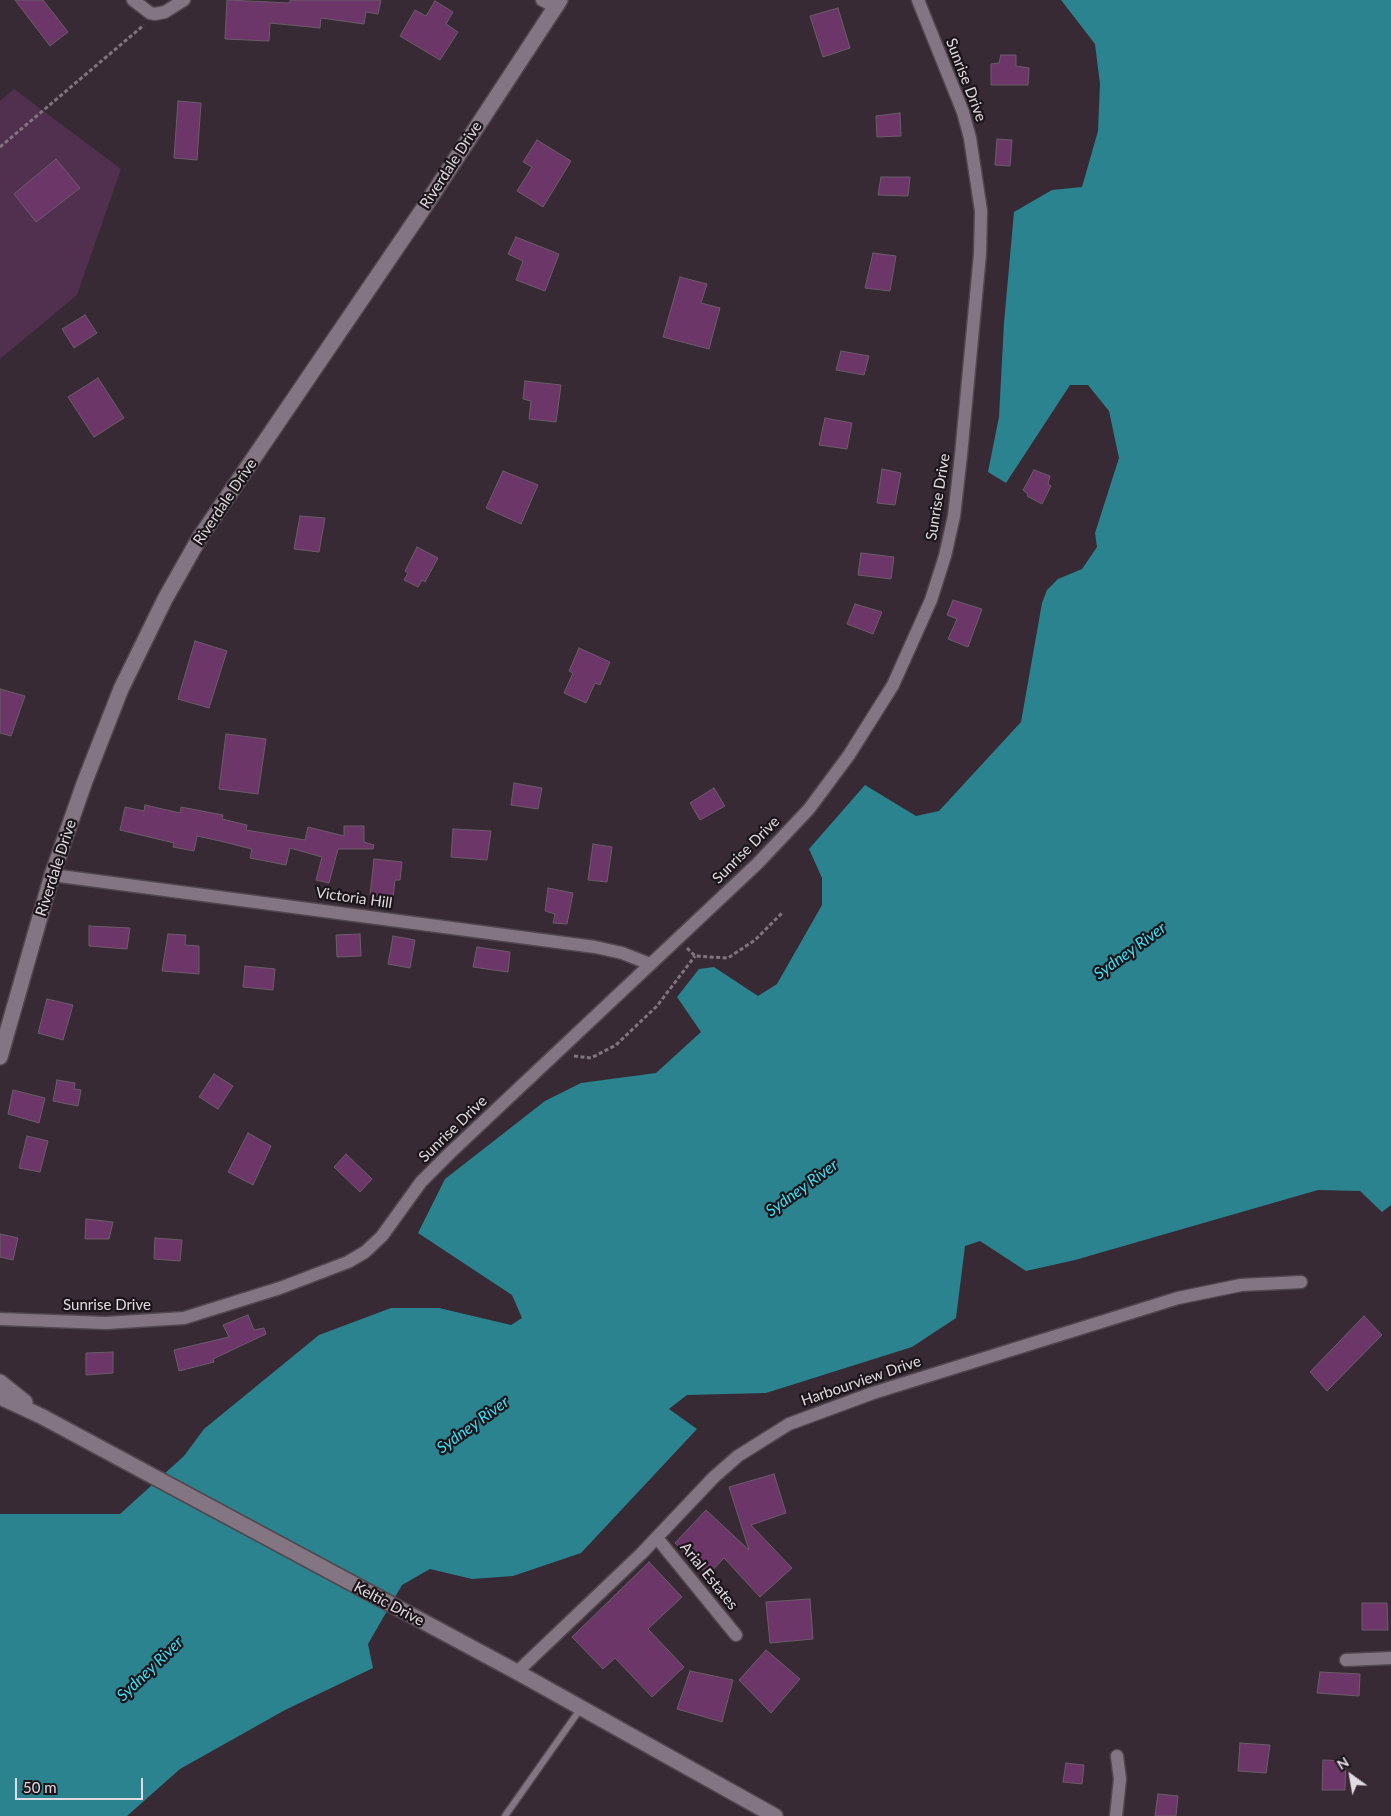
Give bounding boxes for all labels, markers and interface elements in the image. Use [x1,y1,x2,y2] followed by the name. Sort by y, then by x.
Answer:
[942,36,990,124] street label: Sunrise Drive
[416,118,486,212] street label: Riverdale Drive
[922,452,954,542] street label: Sunrise Drive
[189,455,261,549] street label: Riverdale Drive
[709,813,783,887] street label: Sunrise Drive
[32,817,80,919] street label: Riverdale Drive
[315,884,393,912] street label: Victoria Hill
[1090,918,1170,984] water label: Sydney River
[415,1092,491,1166] street label: Sunrise Drive
[762,1155,842,1221] water label: Sydney River
[63,1296,151,1314] street label: Sunrise Drive
[799,1352,923,1410] street label: Harbourview Drive
[433,1392,513,1458] water label: Sydney River
[676,1539,742,1613] street label: Arial Estates
[351,1578,427,1630] street label: Keltic Drive
[113,1633,187,1705] water label: Sydney River
[1326,1751,1376,1801] north arrow
[1334,1753,1352,1773] text: N
[18,1768,145,1800] scale bar
[23,1778,57,1796] text: 50 m

